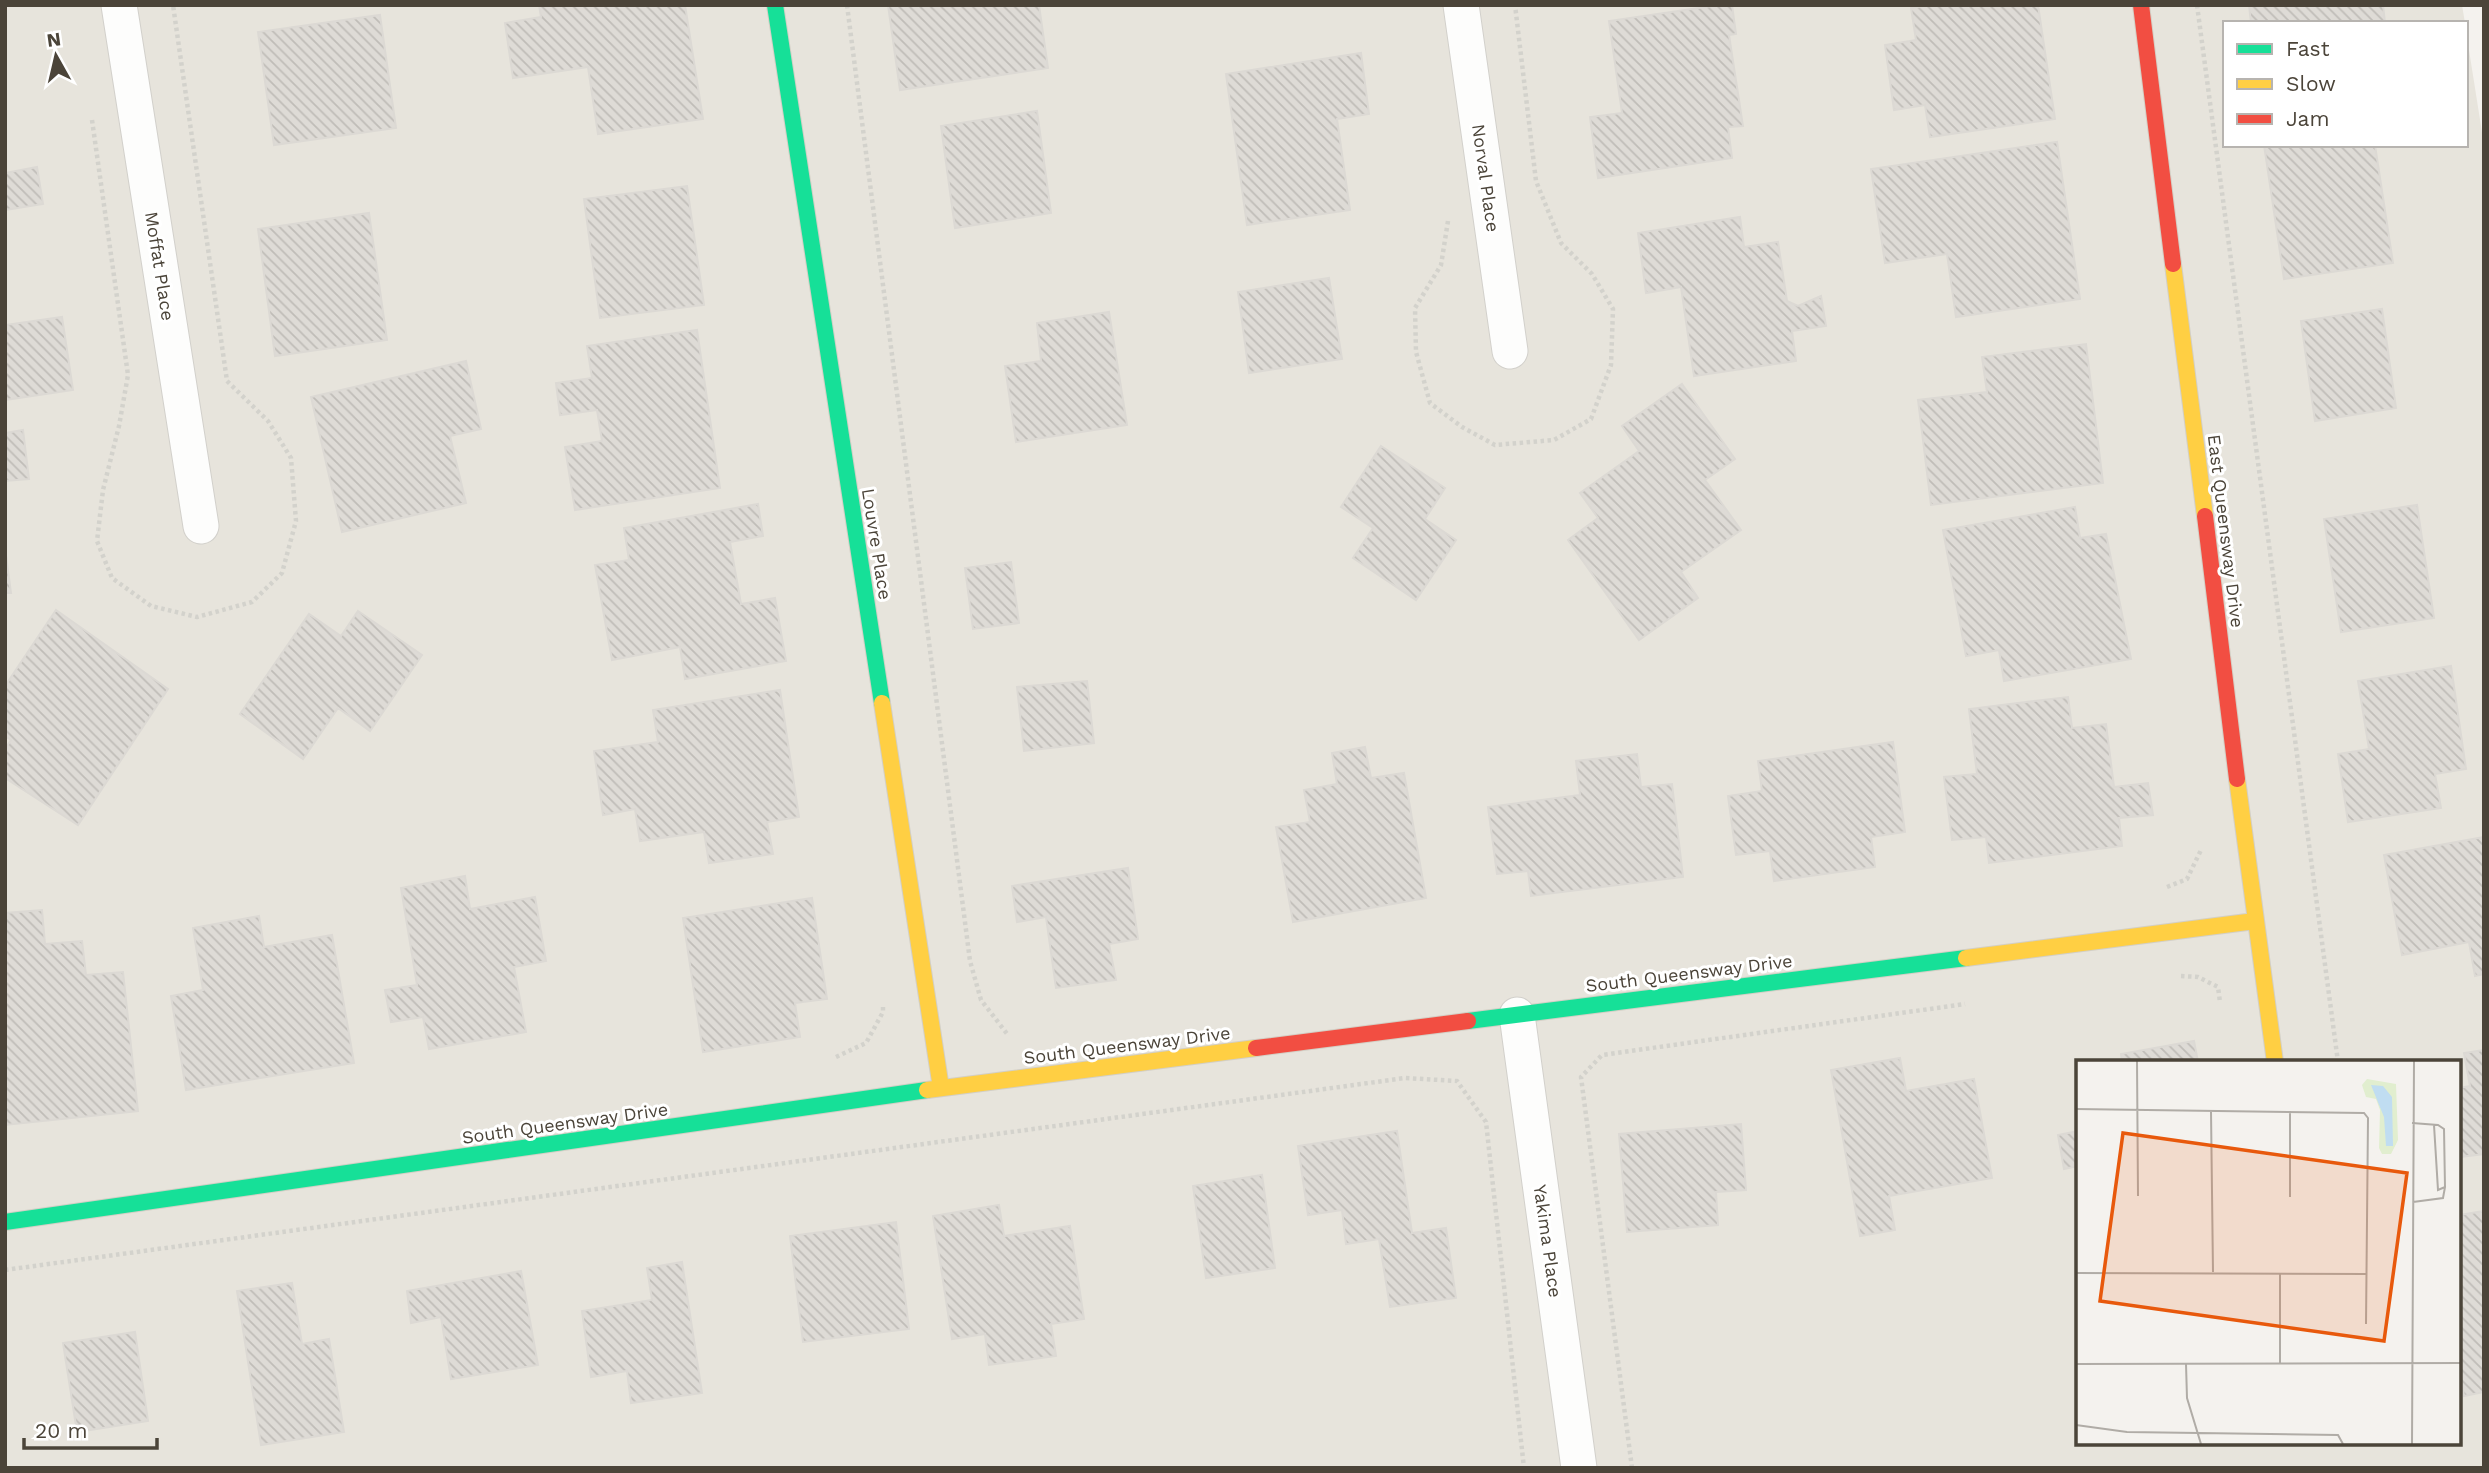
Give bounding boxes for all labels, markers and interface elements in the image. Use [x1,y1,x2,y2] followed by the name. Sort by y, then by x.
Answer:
[21,21,91,91] north arrow
[2223,21,2468,147] legend
[45,27,62,52] text: N
[2286,36,2330,61] text: Fast
[2286,71,2336,96] text: Slow
[2286,106,2329,131] text: Jam
[1468,123,1504,233] street label: Norval Place
[141,210,179,322] street label: Moffat Place
[2204,433,2248,629] street label: East Queensway Drive
[858,487,896,601] street label: Louvre Place
[1585,950,1793,996] street label: South Queensway Drive
[1023,1022,1231,1068] street label: South Queensway Drive
[2076,1060,2461,1445] inset map
[461,1098,669,1148] street label: South Queensway Drive
[1530,1183,1566,1299] street label: Yakima Place
[24,1406,158,1450] scale bar
[35,1418,87,1443] text: 20 m

